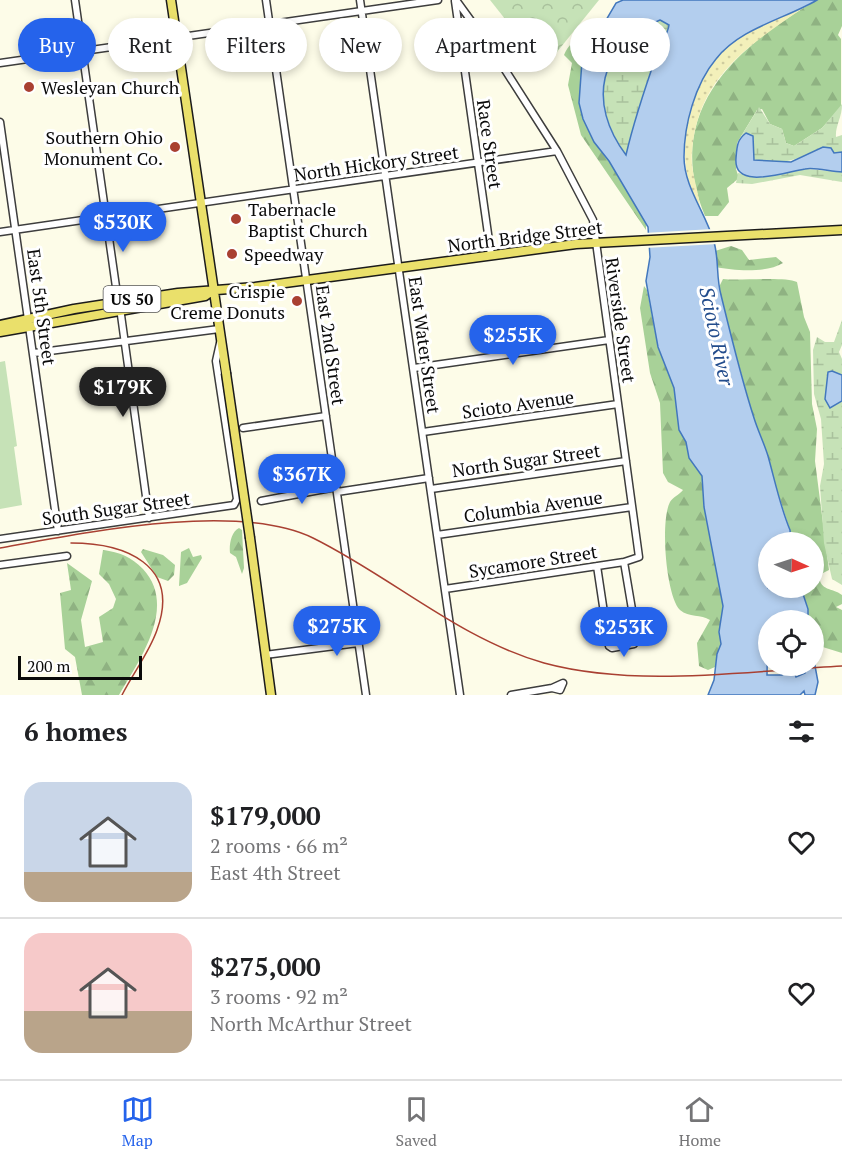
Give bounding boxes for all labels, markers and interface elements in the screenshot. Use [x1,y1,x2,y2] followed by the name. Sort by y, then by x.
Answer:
[18,18,96,72] chip: Buy
[108,18,193,72] chip: Rent
[205,18,307,72] chip: Filters
[319,18,402,72] chip: New
[414,18,558,72] chip: Apartment
[570,18,670,72] chip: House
[41,75,180,99] place label: Wesleyan Church
[22,80,36,94] marker: Wesleyan Church
[472,98,508,191] street label: Race Street
[44,125,163,170] place label: Southern Ohio Monument Co.
[168,140,182,154] marker: Southern Ohio Monument Co.
[292,140,460,186] street label: North Hickory Street
[248,197,368,242] place label: Tabernacle Baptist Church
[81,202,165,253] pin: $530K
[93,208,153,235] text: $530K
[229,212,243,226] marker: Tabernacle Baptist Church
[446,215,604,257] street label: North Bridge Street
[244,242,324,266] place label: Speedway
[22,247,62,367] street label: East 5th Street
[225,247,239,261] marker: Speedway
[600,256,642,385] street label: Riverside Street
[404,275,447,415] street label: East Water Street
[170,279,285,324] place label: Crispie Creme Donuts
[311,283,351,407] street label: East 2nd Street
[693,284,741,389] water label: Scioto River
[104,286,160,312] road number: US 50
[290,294,304,308] marker: Crispie Creme Donuts
[471,315,555,366] pin: $255K
[483,321,543,348] text: $255K
[81,367,165,418] pin: $179K
[93,373,153,400] text: $179K
[460,384,576,424] street label: Scioto Avenue
[450,438,602,482] street label: North Sugar Street
[260,454,344,505] pin: $367K
[272,460,332,487] text: $367K
[462,484,604,528] street label: Columbia Avenue
[40,486,192,530] street label: South Sugar Street
[758,532,824,598] north arrow
[758,532,824,676] map controls
[467,539,599,583] street label: Sycamore Street
[295,606,379,657] pin: $275K
[582,607,666,658] pin: $253K
[758,610,824,676] button: locate
[307,612,367,639] text: $275K
[594,613,654,640] text: $253K
[18,653,142,680] scale bar
[27,655,70,677] text: 200 m
[24,714,128,748] text: 6 homes
[785,715,818,748] icon: filters
[210,798,321,832] text: $179,000
[72,806,144,878] icon: home
[785,826,818,859] icon: heart
[210,832,348,859] text: 2 rooms · 66 m²
[210,859,341,886] text: East 4th Street
[210,949,321,983] text: $275,000
[72,957,144,1029] icon: home
[785,977,818,1010] icon: heart
[210,983,348,1010] text: 3 rooms · 92 m²
[210,1010,412,1037] text: North McArthur Street
[121,1093,154,1151] tab: Map
[396,1093,437,1151] tab: Saved
[679,1093,721,1151] tab: Home

